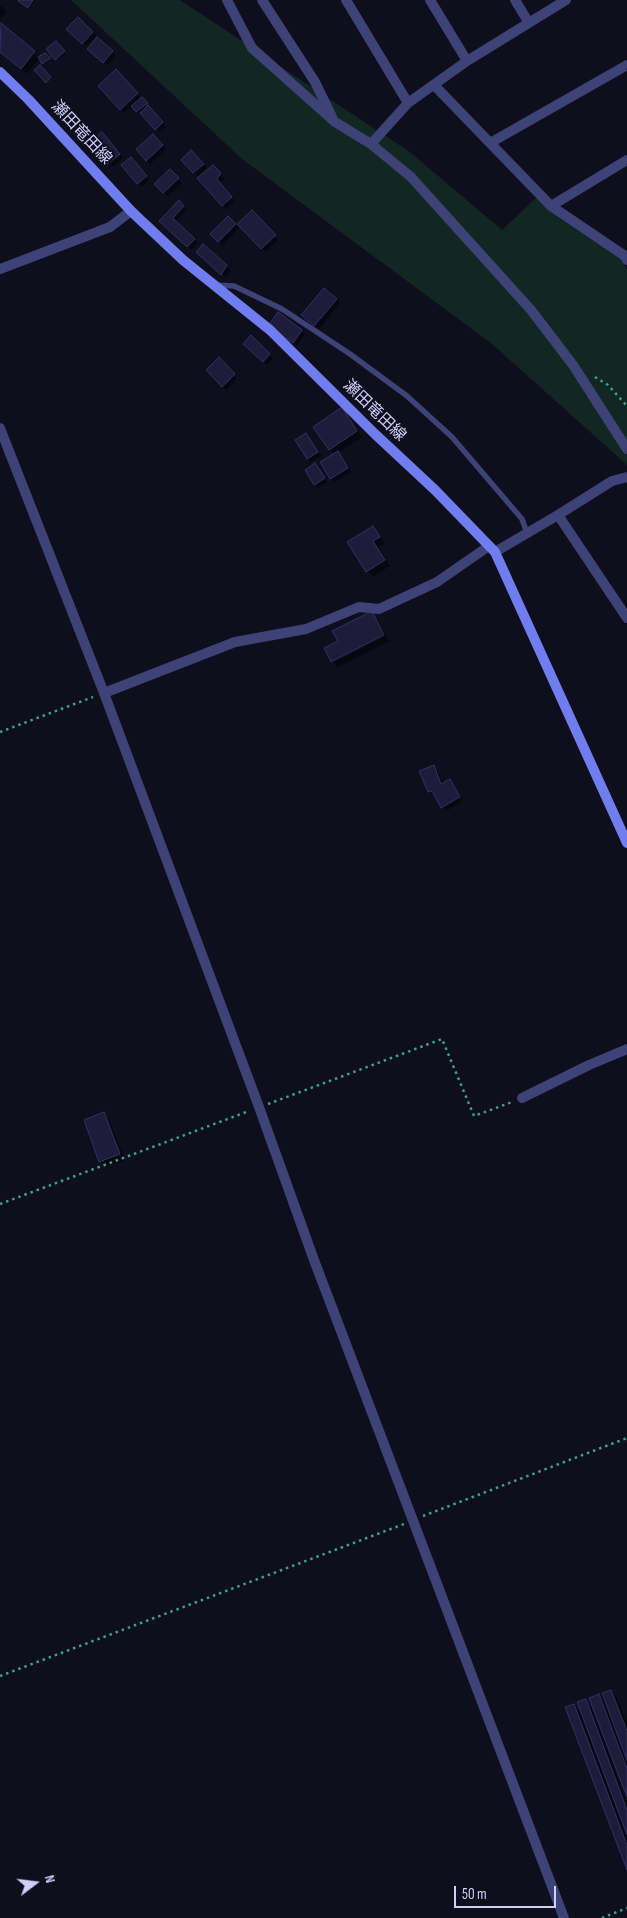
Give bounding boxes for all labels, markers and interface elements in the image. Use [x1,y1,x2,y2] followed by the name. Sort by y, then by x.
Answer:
[47,97,115,169] street label: 瀬田竜田線
[339,376,409,446] street label: 瀬田竜田線
[10,1858,60,1908] north arrow
[41,1873,59,1885] text: N
[457,1876,560,1908] scale bar
[462,1885,487,1904] text: 50 m

